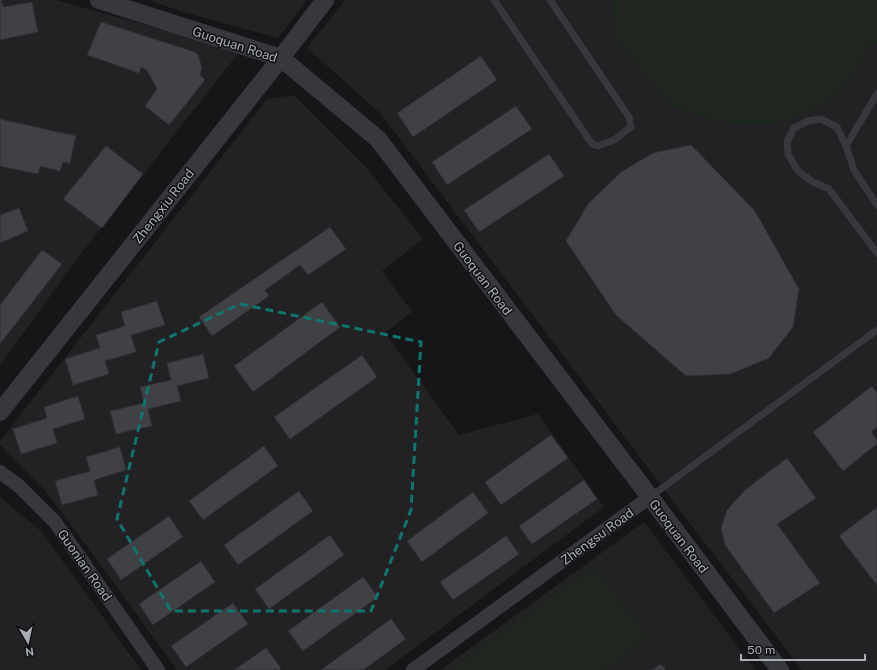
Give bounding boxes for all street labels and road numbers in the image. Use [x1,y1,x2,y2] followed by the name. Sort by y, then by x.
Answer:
[191,24,279,65] street label: Guoquan Road
[130,166,197,247] street label: Zhengxiu Road
[450,239,515,318] street label: Guoquan Road
[646,497,711,576] street label: Guoquan Road
[558,505,637,568] street label: Zhengsu Road
[54,527,115,604] street label: Guonian Road

